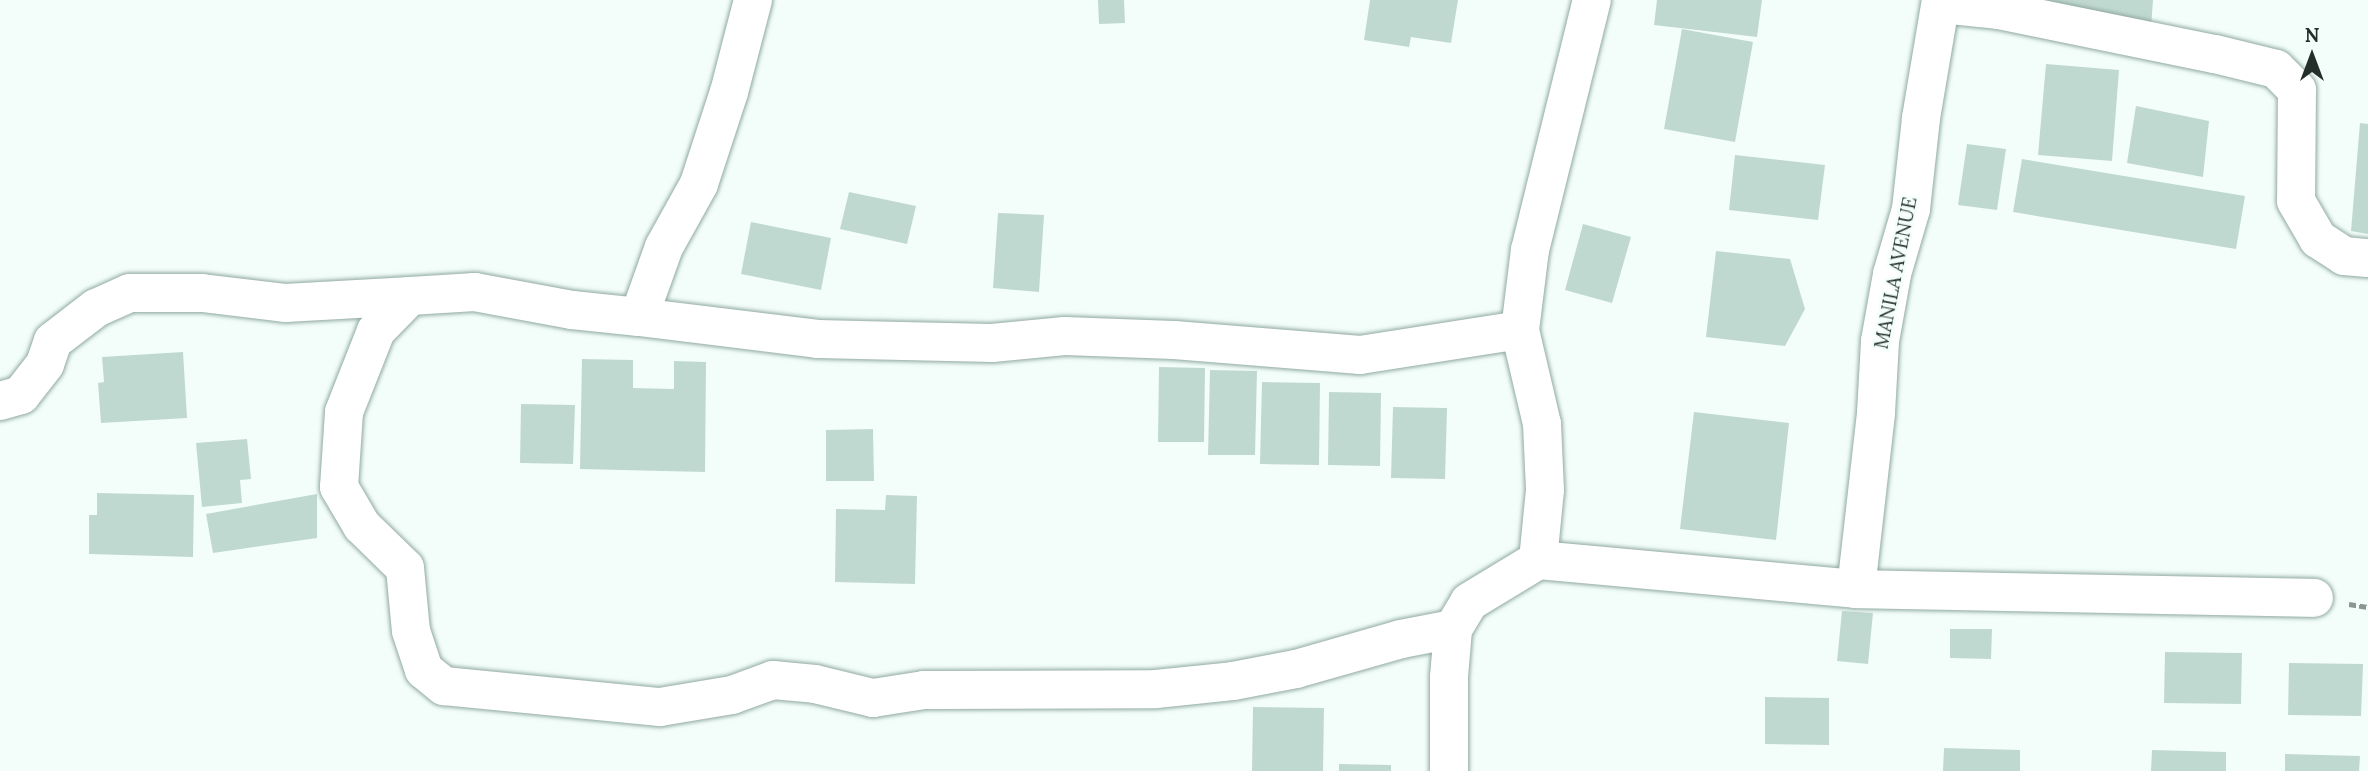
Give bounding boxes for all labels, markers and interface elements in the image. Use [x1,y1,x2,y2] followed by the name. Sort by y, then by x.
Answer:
[2277,21,2347,91] north arrow
[2305,23,2319,47] text: N
[1870,195,1922,351] street label: MANILA AVENUE

